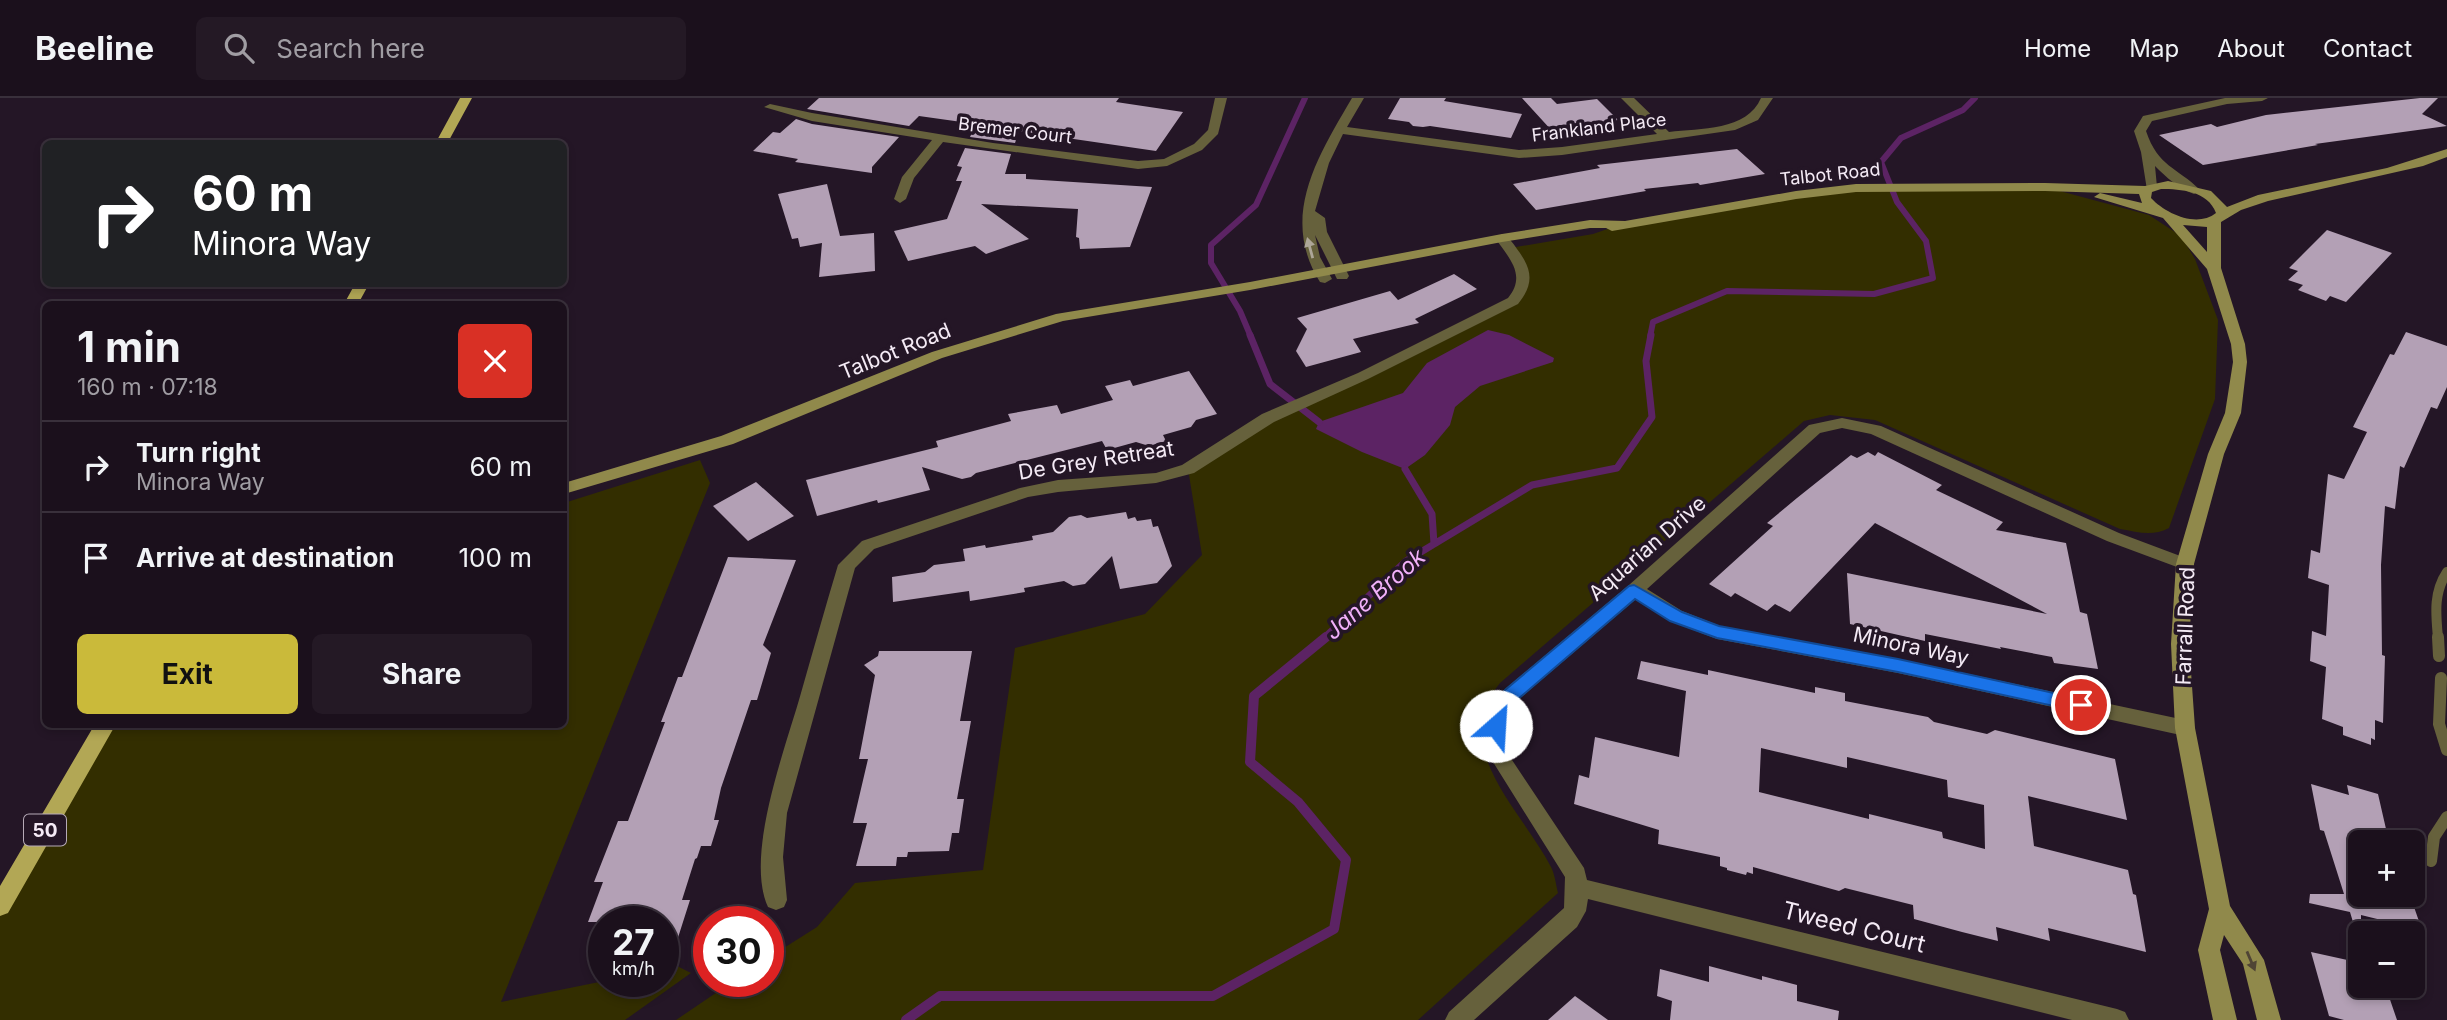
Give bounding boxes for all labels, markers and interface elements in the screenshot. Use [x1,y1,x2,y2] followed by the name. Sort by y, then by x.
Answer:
[196,17,686,80] search box
[35,28,154,68] text: Beeline
[220,29,258,67] icon: search
[276,33,425,64] text: Search here
[2024,34,2091,63] text: Home
[2129,34,2179,63] text: Map
[2217,34,2285,63] text: About
[2323,34,2412,63] text: Contact
[1531,108,1667,146] street label: Frankland Place
[957,113,1073,147] street label: Bremer Court
[1779,158,1881,190] street label: Talbot Road
[192,164,313,223] text: 60 m
[77,168,168,259] icon: right
[192,224,371,263] text: Minora Way
[1304,236,1315,258] one-way arrow
[836,317,954,385] street label: Talbot Road
[77,321,181,372] text: 1 min
[458,324,532,398] button: close
[77,373,218,401] text: 160 m · 07:18
[1016,435,1176,485] street label: De Grey Retreat
[136,437,261,468] text: Turn right
[77,448,115,486] icon: right
[469,451,532,482] text: 60 m
[136,468,265,496] text: Minora Way
[1583,490,1711,606] street label: Aquarian Drive
[77,539,115,577] icon: arrive
[136,542,395,573] text: Arrive at destination
[459,542,532,573] text: 100 m
[1319,542,1431,645] water label: Jane Brook
[2170,566,2200,686] street label: Farrall Road
[1851,622,1971,670] street label: Minora Way
[77,634,298,714] button: Exit
[312,634,532,714] button: Share
[2051,675,2111,735] pin
[2062,686,2100,724] icon: arrive
[1459,689,1533,763] position arrow
[24,814,66,846] road number: 50
[2348,830,2425,998] map controls
[2348,830,2425,907] button: +
[1780,895,1928,959] street label: Tweed Court
[693,906,784,997] speed limit sign: 30
[612,921,655,963] text: 27
[2348,921,2425,998] button: −
[2246,951,2257,972] one-way arrow
[612,958,655,979] text: km/h

